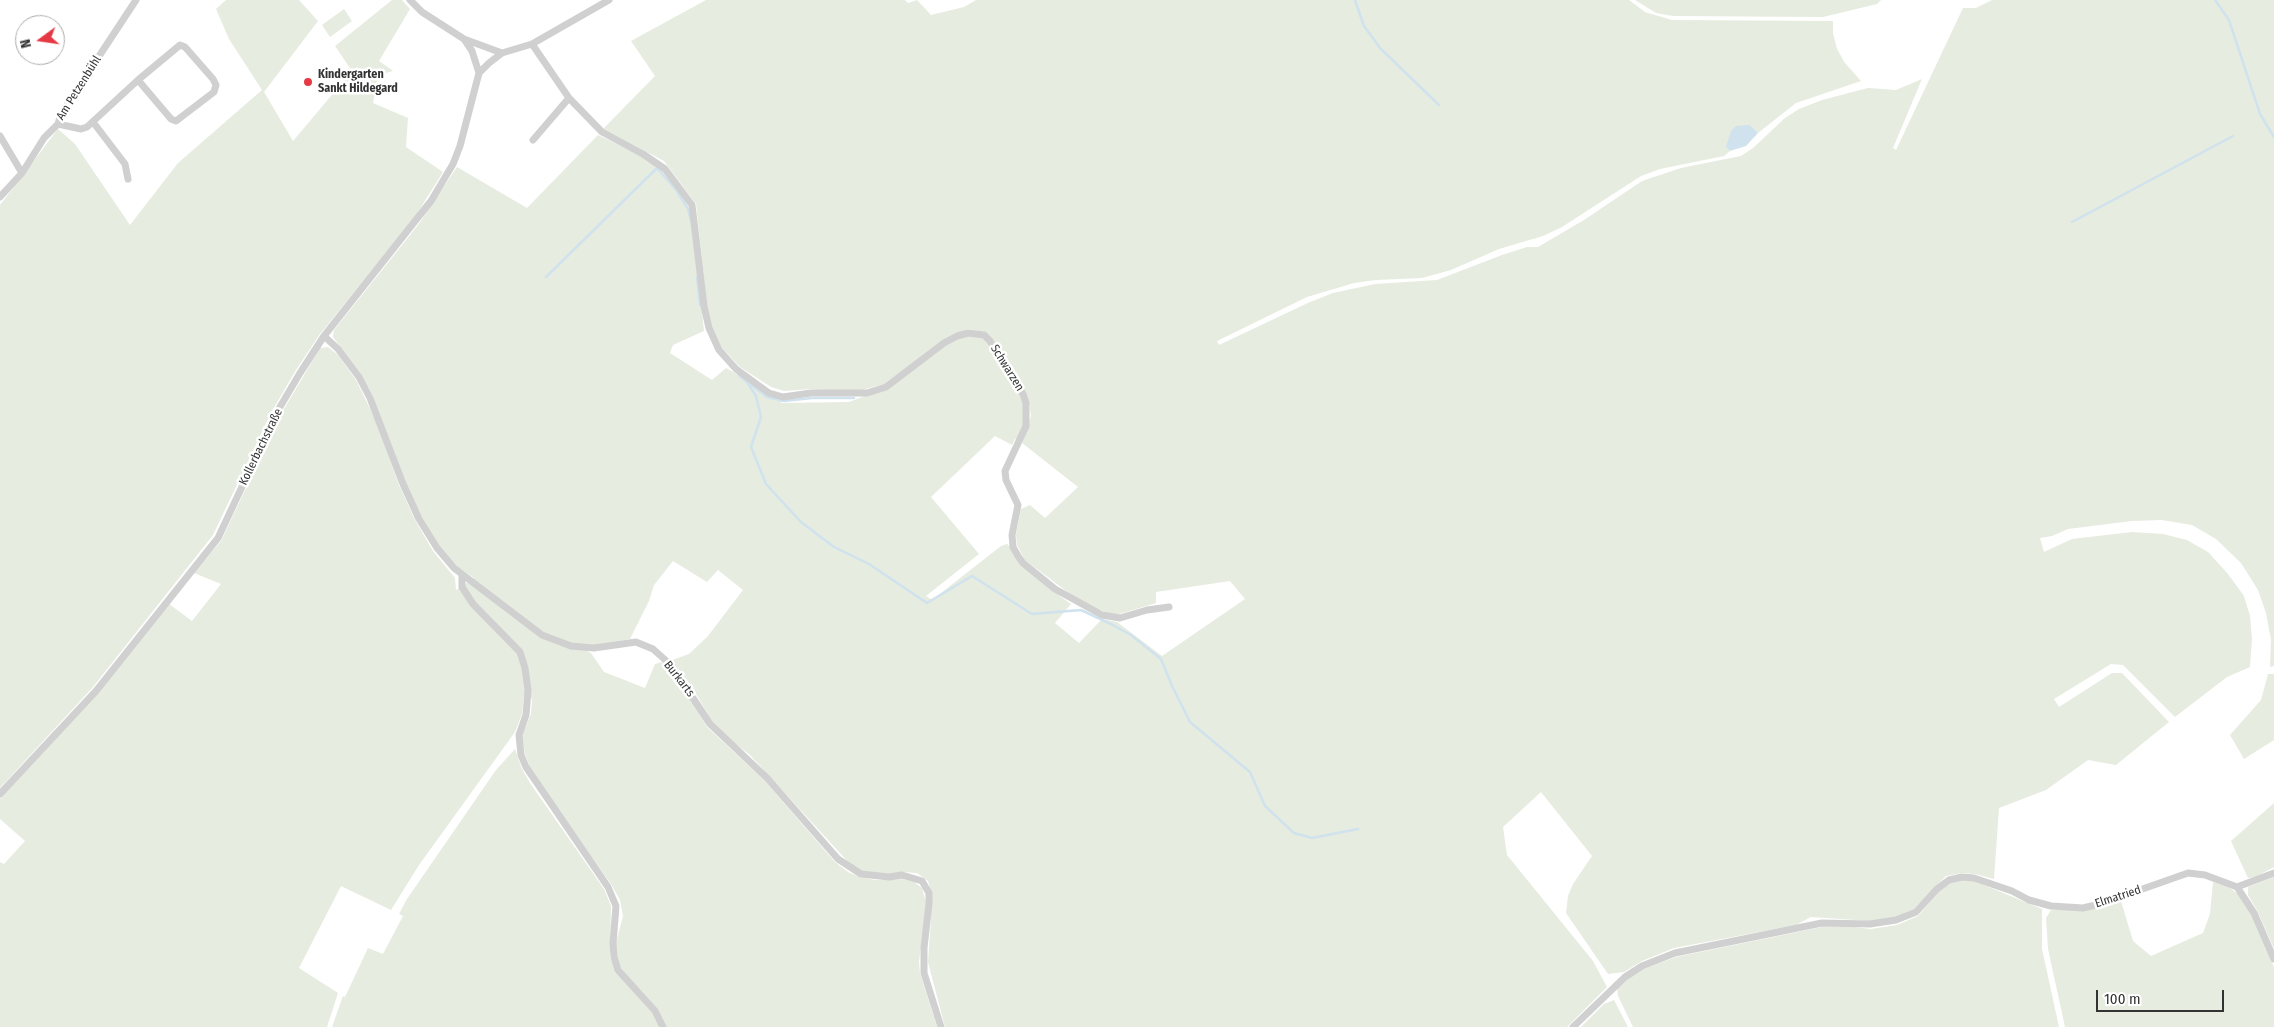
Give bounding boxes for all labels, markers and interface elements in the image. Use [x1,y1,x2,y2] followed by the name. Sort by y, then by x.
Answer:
[15,15,65,65] north arrow
[17,37,35,50] text: N
[54,53,104,123] street label: Am Petzenbühl
[318,68,398,96] place label: Kindergarten Sankt Hildegard
[302,76,314,88] marker: Kindergarten Sankt Hildegard
[987,342,1027,394] street label: Schwarzen
[236,406,286,488] street label: Kollerbachstraße
[661,658,697,700] street label: Burkarts
[2093,883,2143,911] street label: Elmatried
[2099,980,2226,1012] scale bar
[2104,990,2141,1008] text: 100 m

